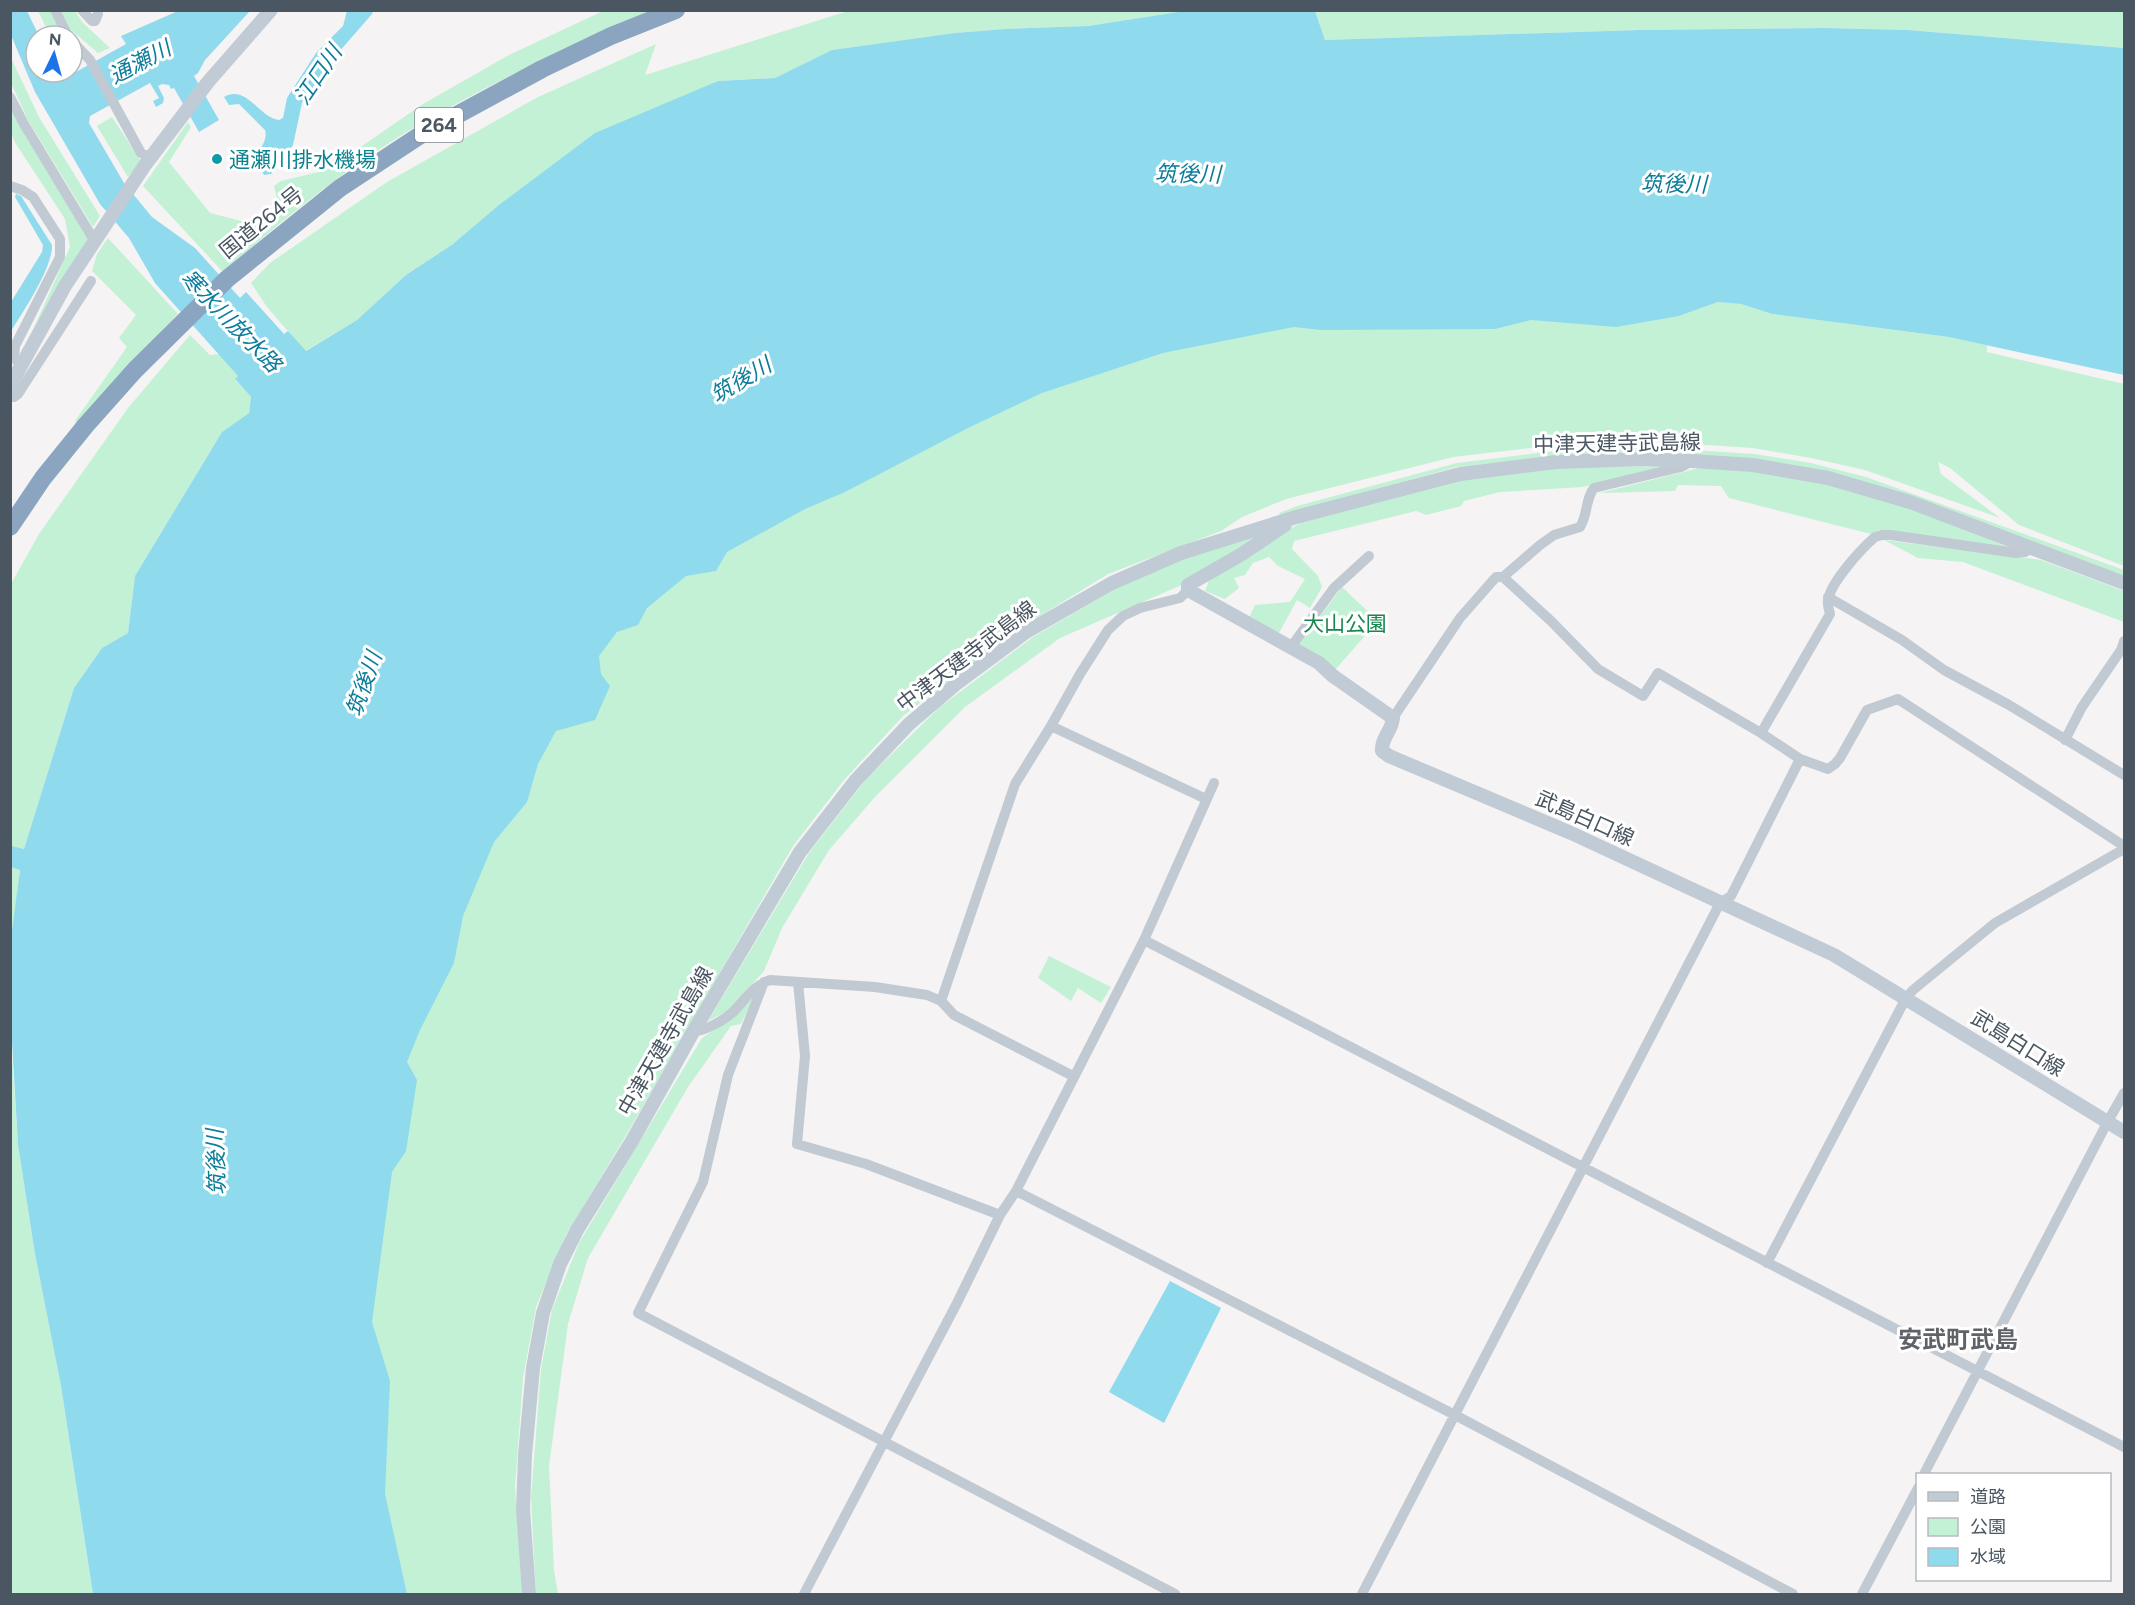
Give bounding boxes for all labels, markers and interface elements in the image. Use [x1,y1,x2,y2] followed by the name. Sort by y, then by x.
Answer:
[24,24,84,84] north arrow
[48,30,62,50] text: N
[105,34,177,89] water label: 通瀬川
[288,38,349,110] water label: 江口川
[415,108,463,142] road number: 264
[229,147,376,172] place label: 通瀬川排水機場
[210,152,224,166] marker: 通瀬川排水機場
[1155,160,1223,188] water label: 筑後川
[1641,170,1709,198] water label: 筑後川
[214,181,308,263] street label: 国道264号
[175,264,288,379] water label: 寒水川放水路
[706,350,778,409] water label: 筑後川
[1533,429,1701,457] street label: 中津天建寺武島線
[891,595,1041,717] street label: 中津天建寺武島線
[1303,611,1387,636] park label: 大山公園
[340,647,388,720] water label: 筑後川
[1532,785,1638,851] street label: 武島白口線
[612,962,718,1120] street label: 中津天建寺武島線
[1967,1005,2069,1081] street label: 武島白口線
[201,1127,231,1195] water label: 筑後川
[1898,1325,2018,1354] district label: 安武町武島
[1916,1473,2111,1581] legend
[1970,1486,2006,1508] text: 道路
[1970,1516,2006,1538] text: 公園
[1970,1546,2006,1568] text: 水域

